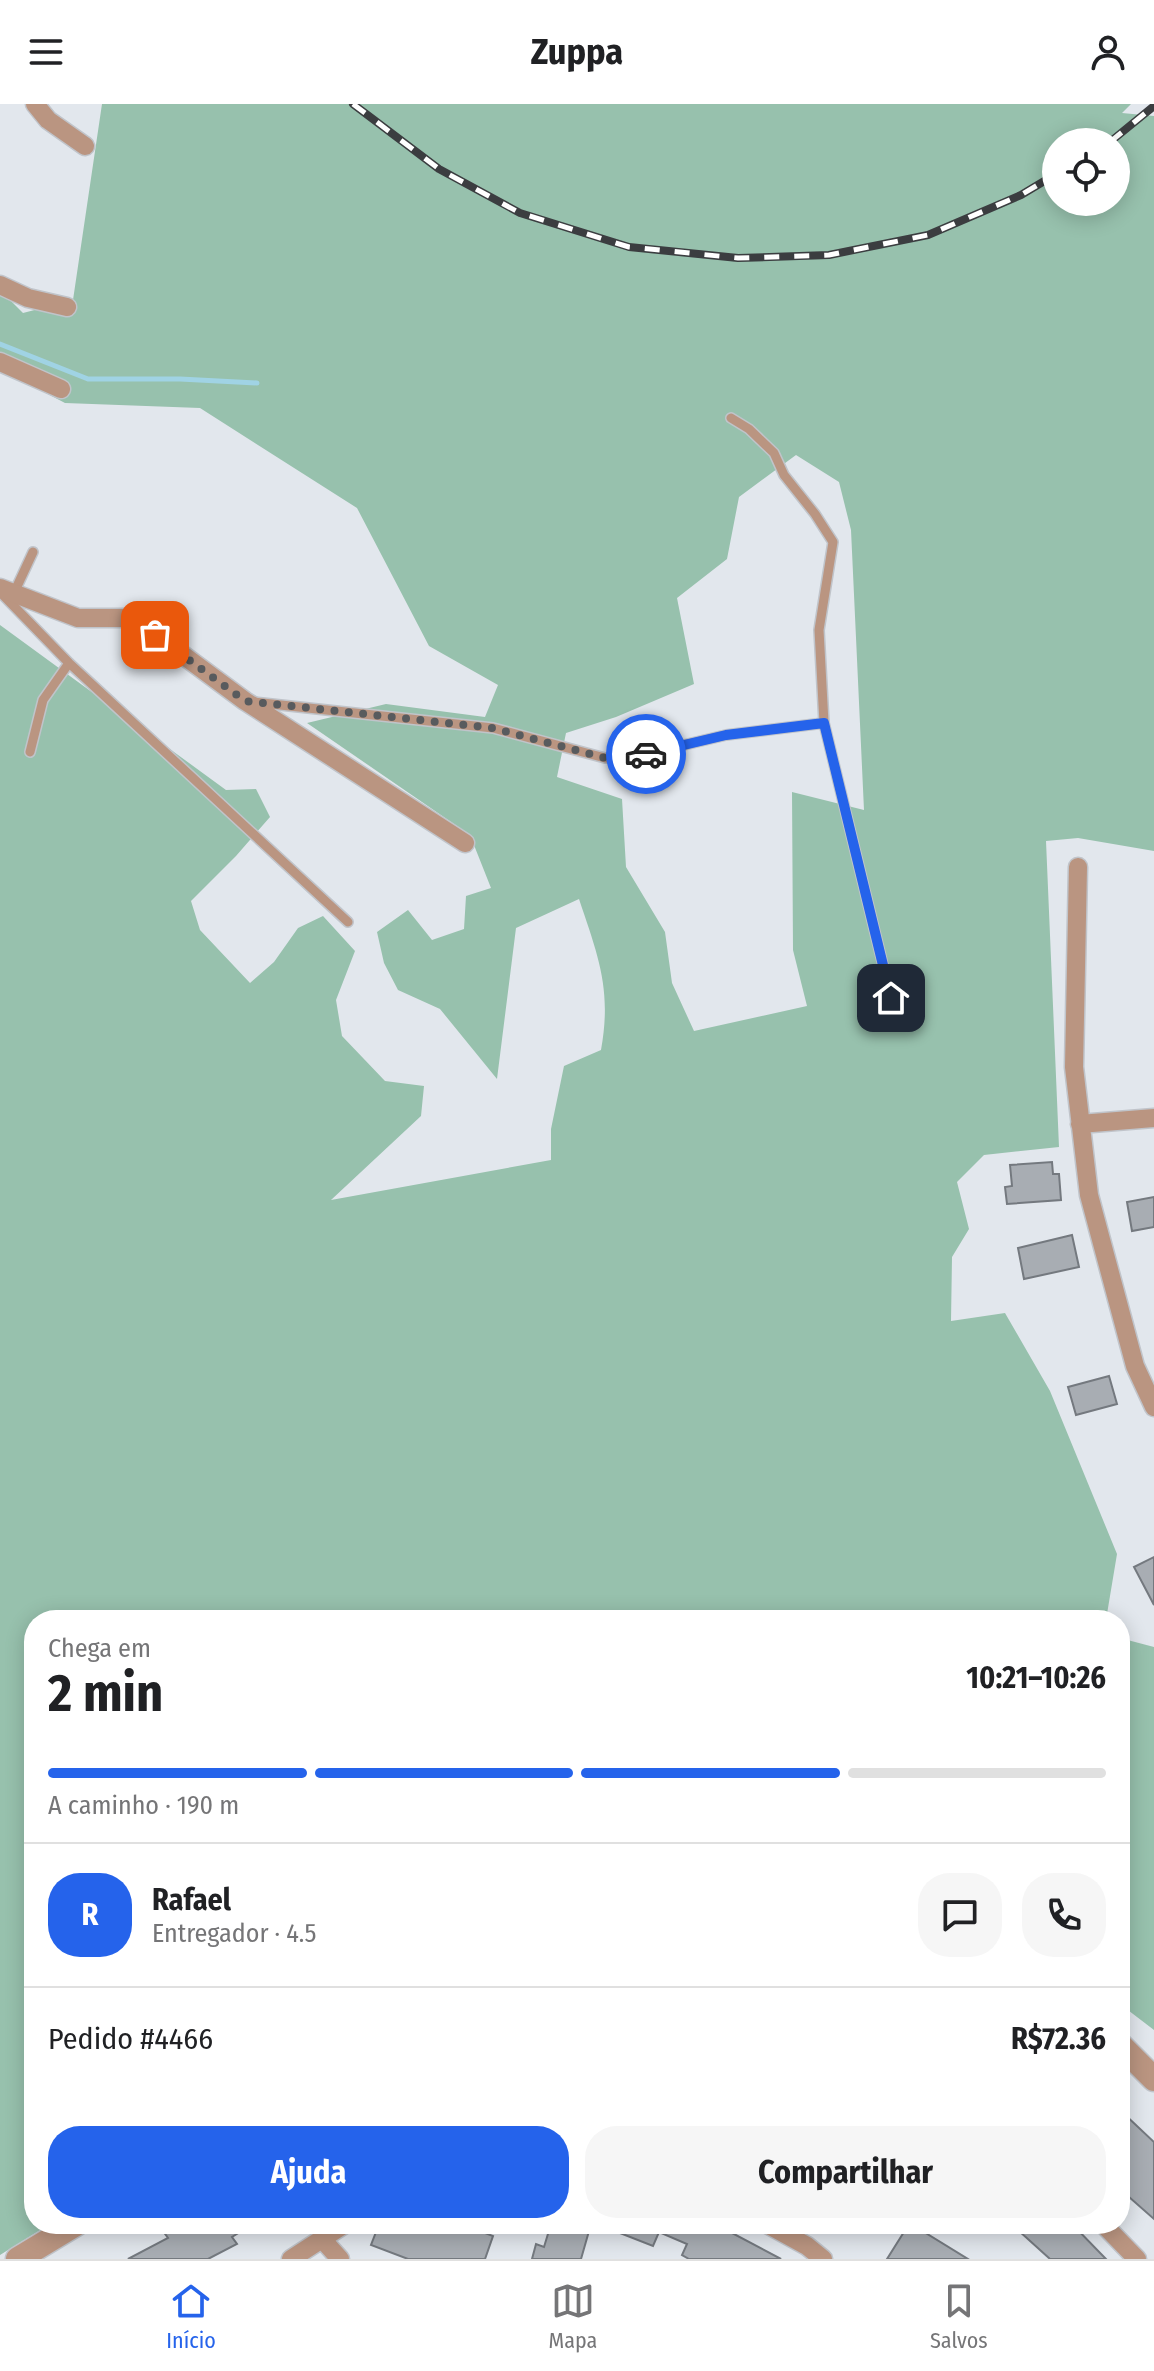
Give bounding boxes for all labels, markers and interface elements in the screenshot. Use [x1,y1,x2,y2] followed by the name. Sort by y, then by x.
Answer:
[24,30,68,74] icon: menu
[531,30,623,74] text: Zuppa
[1086,30,1130,74] icon: person
[1042,128,1130,216] map controls
[1042,128,1130,216] button: locate
[121,601,189,669] pin
[133,613,177,657] icon: bag
[606,714,686,794] courier
[624,732,668,776] icon: car
[857,964,925,1032] pin
[869,976,913,1020] icon: home
[48,1633,151,1664] text: Chega em
[966,1660,1106,1696] text: 10:21–10:26
[48,1662,163,1725] text: 2 min
[48,1790,239,1821] text: A caminho · 190 m
[918,1873,1002,1957] button: chat
[1022,1873,1106,1957] button: phone
[152,1882,231,1918] text: Rafael
[82,1897,98,1933] text: R
[152,1918,317,1949] text: Entregador · 4.5
[48,2021,213,2057] text: Pedido #4466
[1011,2021,1106,2057] text: R$72.36
[48,2126,569,2218] button: Ajuda
[585,2126,1106,2218] button: Compartilhar
[166,2279,216,2354] tab: Início
[548,2279,597,2354] tab: Mapa
[930,2279,988,2354] tab: Salvos

